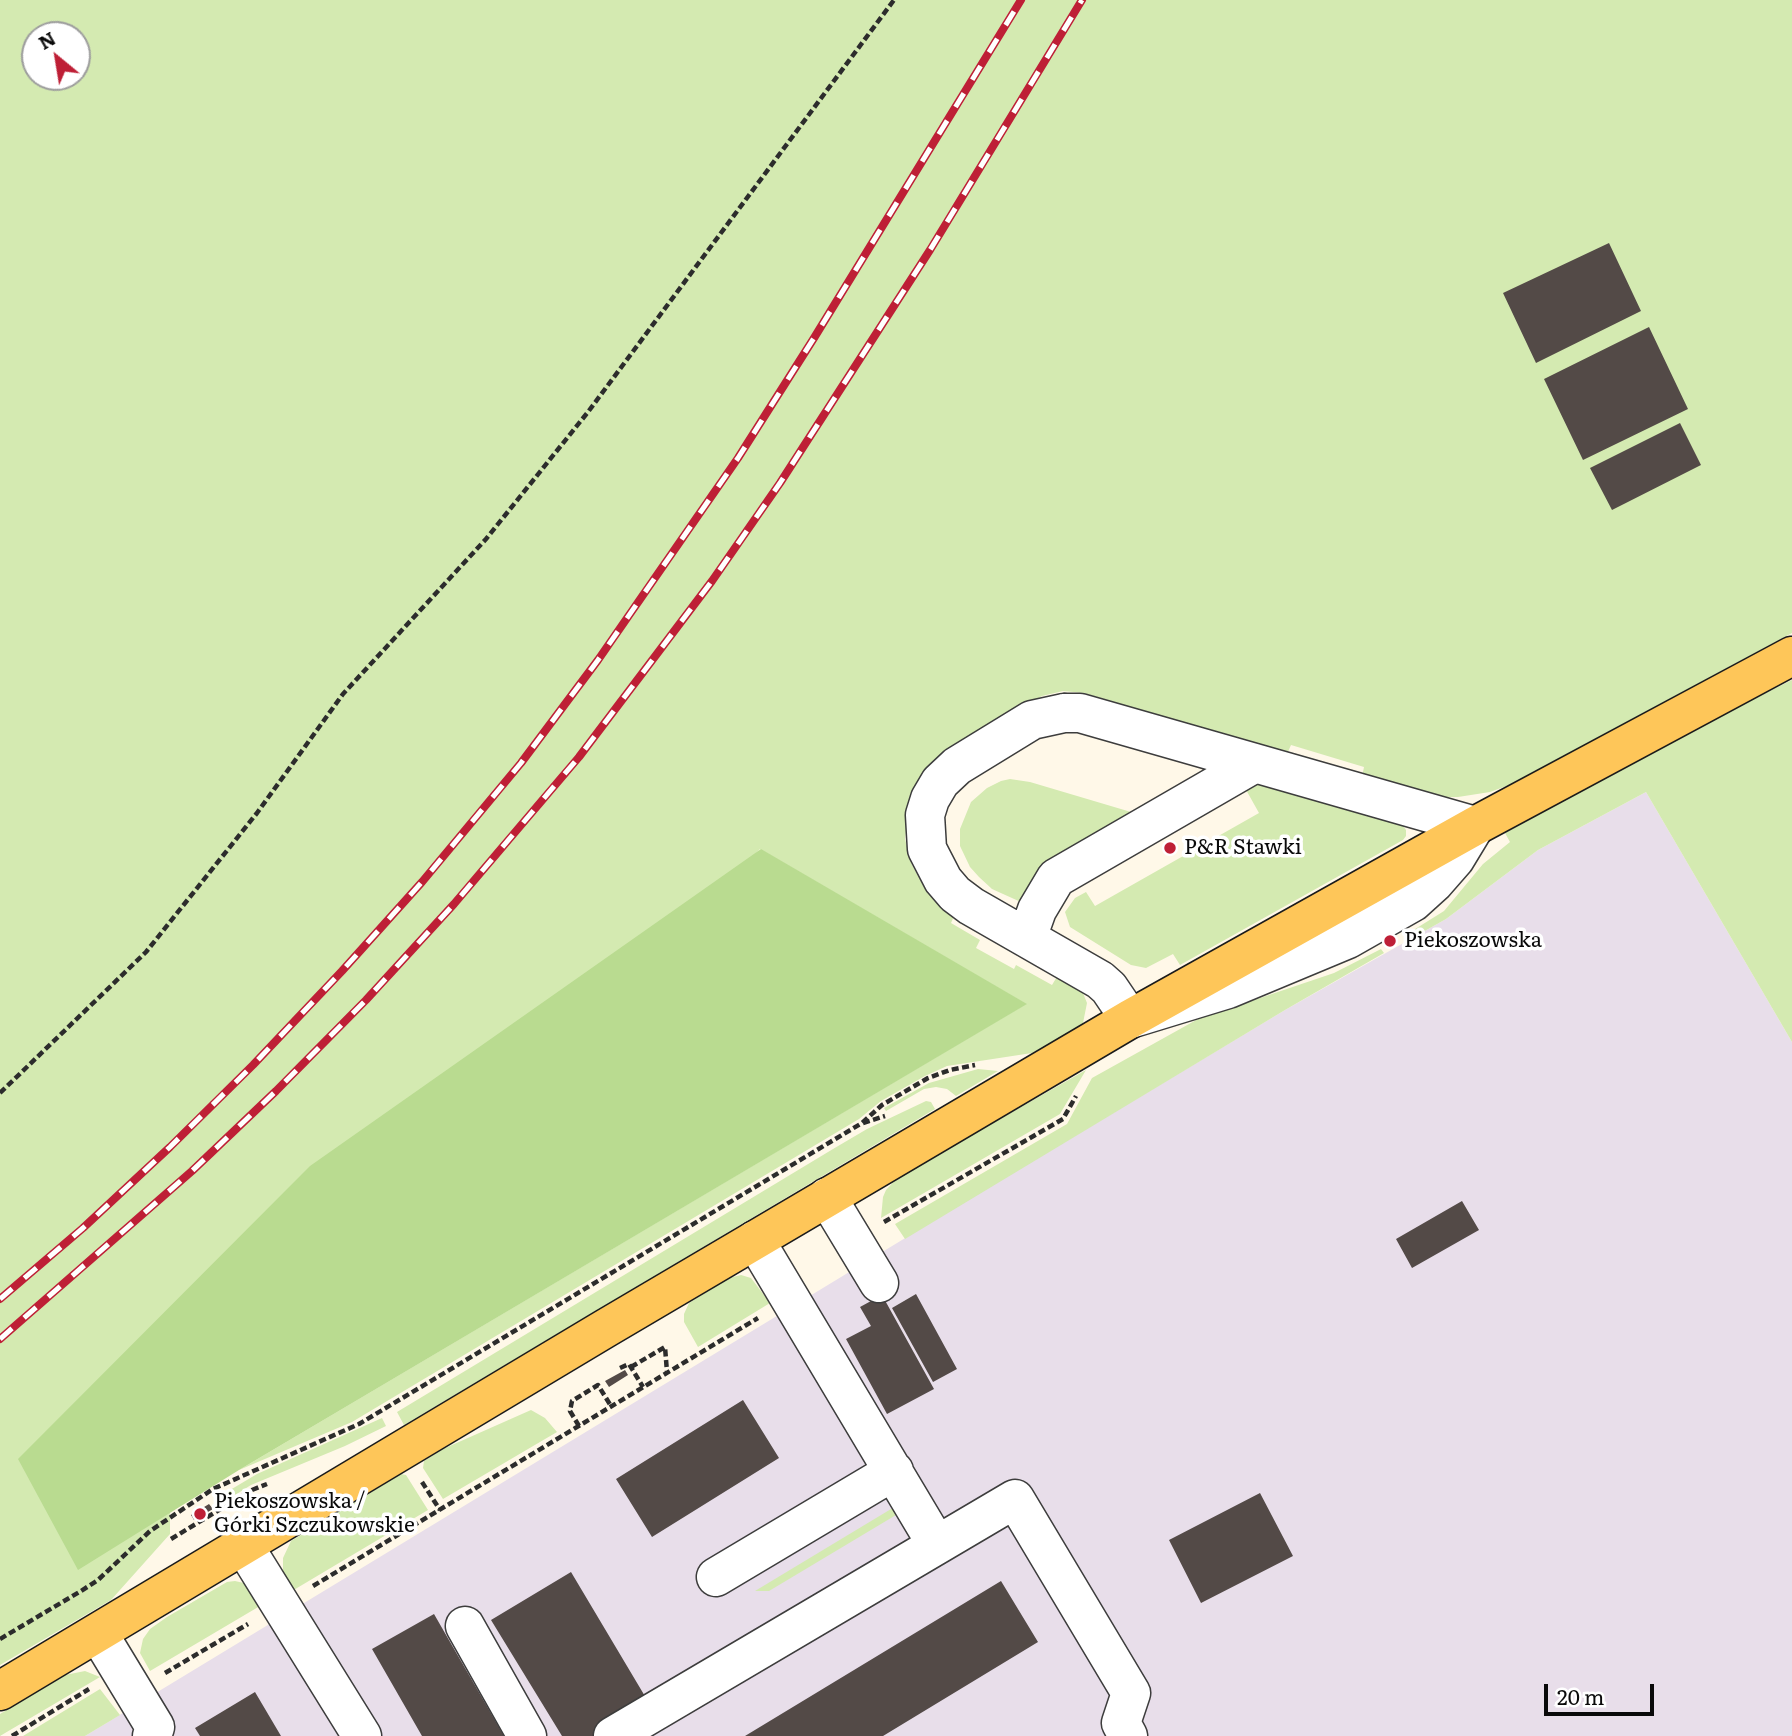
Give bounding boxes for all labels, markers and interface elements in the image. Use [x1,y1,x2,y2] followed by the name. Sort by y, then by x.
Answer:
[21,21,91,91] north arrow
[33,23,60,56] text: N
[1184,835,1302,861] place label: P&R Stawki
[1162,840,1178,856] marker: P&R Stawki
[1404,928,1542,954] place label: Piekoszowska
[1382,933,1398,949] marker: Piekoszowska
[214,1489,415,1539] place label: Piekoszowska / Górki Szczukowskie
[192,1506,208,1522] marker: Piekoszowska / Górki Szczukowskie
[1547,1670,1657,1714] scale bar
[1557,1680,1604,1711] text: 20 m

